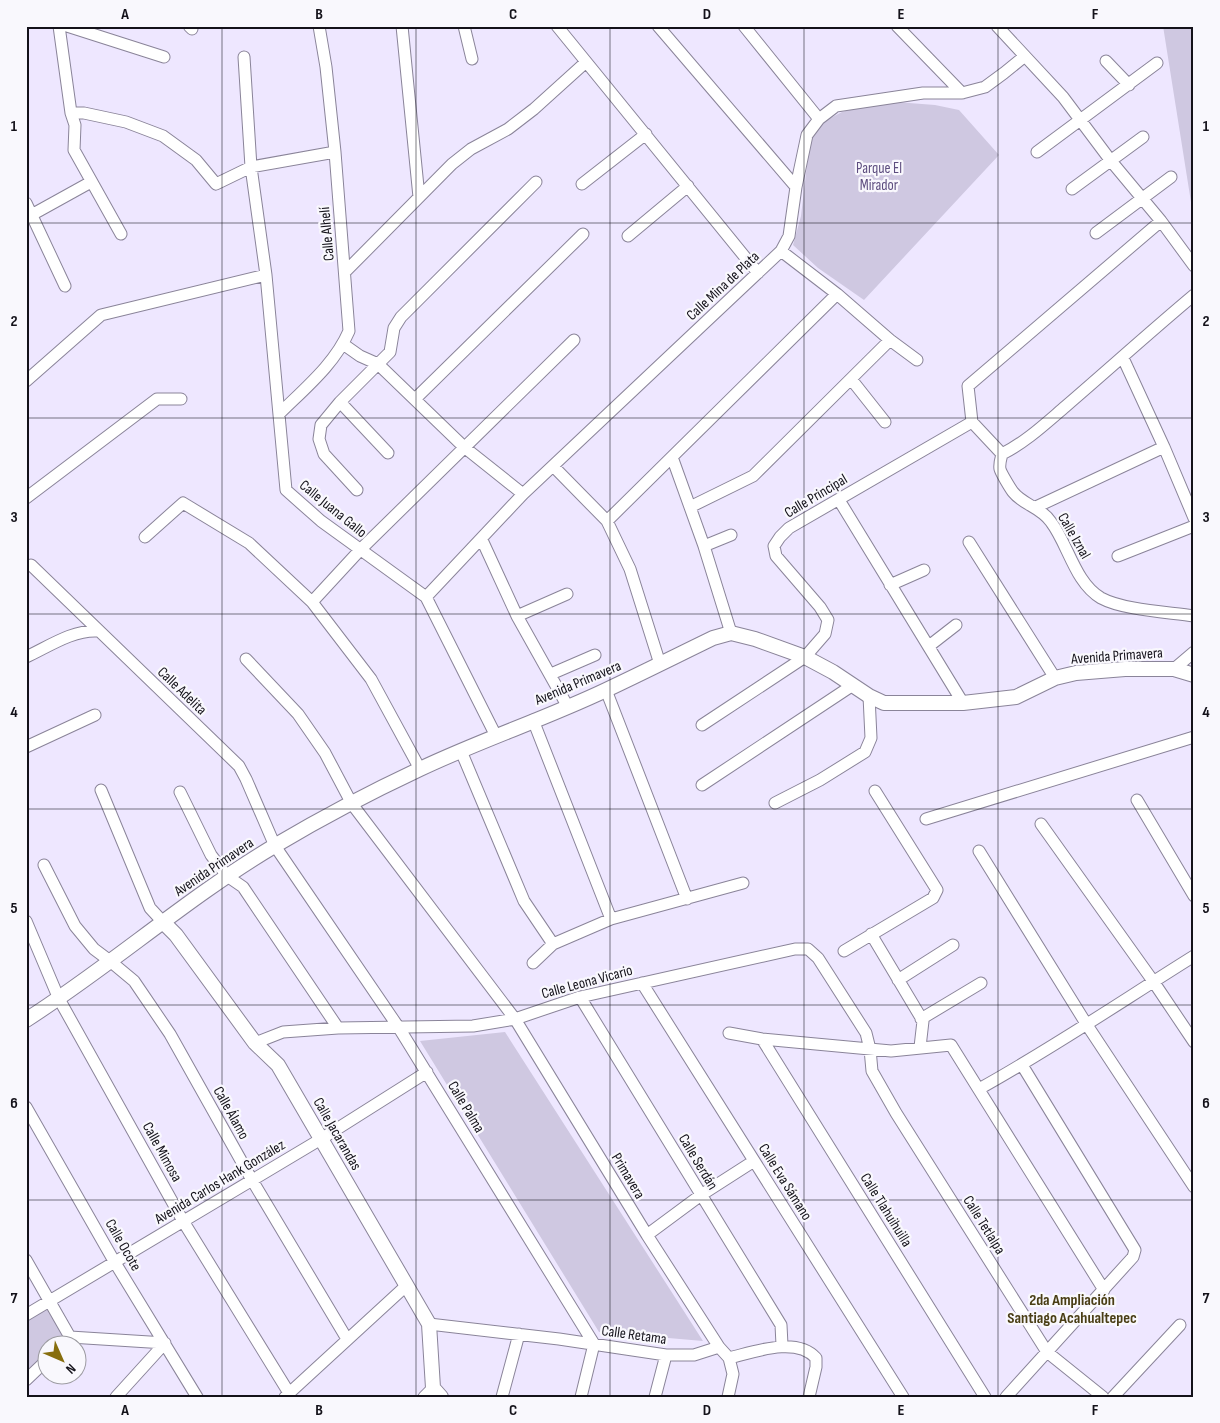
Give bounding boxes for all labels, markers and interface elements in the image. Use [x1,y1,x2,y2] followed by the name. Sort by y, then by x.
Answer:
[120,5,129,24] text: A
[315,5,323,24] text: B
[509,5,517,24] text: C
[703,5,711,24] text: D
[898,5,905,24] text: E
[1092,5,1099,24] text: F
[11,117,18,136] text: 1
[1203,117,1210,136] text: 1
[856,159,902,195] park label: Parque El Mirador
[315,206,339,262] street label: Calle Alhelí
[683,247,764,325] street label: Calle Mina de Plata
[10,312,18,331] text: 2
[1202,312,1210,331] text: 2
[781,470,851,522] street label: Calle Principal
[295,476,371,542] street label: Calle Juana Gallo
[10,508,18,527] text: 3
[1202,508,1210,527] text: 3
[1053,510,1095,562] street label: Calle Iznal
[1070,643,1164,669] street label: Avenida Primavera
[531,656,624,710] street label: Avenida Primavera
[153,663,211,719] street label: Calle Adelita
[10,703,18,722] text: 4
[1202,703,1210,722] text: 4
[170,833,258,901] street label: Avenida Primavera
[10,899,18,918] text: 5
[1202,899,1210,918] text: 5
[539,961,635,1003] street label: Calle Leona Vicario
[443,1078,489,1136] street label: Calle Palma
[209,1083,253,1143] street label: Calle Álamo
[10,1094,18,1113] text: 6
[309,1094,365,1174] street label: Calle Jacarandas
[1202,1094,1210,1113] text: 6
[138,1119,186,1185] street label: Calle Mimosa
[674,1131,722,1193] street label: Calle Serdán
[150,1135,289,1229] street label: Avenida Carlos Hank González
[754,1140,816,1224] street label: Calle Eva Sámano
[607,1150,649,1203] street label: Primavera
[856,1170,916,1251] street label: Calle Tlahuihuilla
[959,1192,1010,1258] street label: Calle Tetlalpa
[101,1216,145,1274] street label: Calle Ocote
[11,1289,18,1308] text: 7
[1203,1289,1210,1308] text: 7
[1007,1291,1137,1328] district label: 2da Ampliación Santiago Acahualtepec
[600,1321,668,1349] street label: Calle Retama
[38,1336,88,1386] north arrow
[62,1360,79,1377] text: N
[120,1401,129,1420] text: A
[315,1401,323,1420] text: B
[509,1401,517,1420] text: C
[703,1401,711,1420] text: D
[898,1401,905,1420] text: E
[1092,1401,1099,1420] text: F

